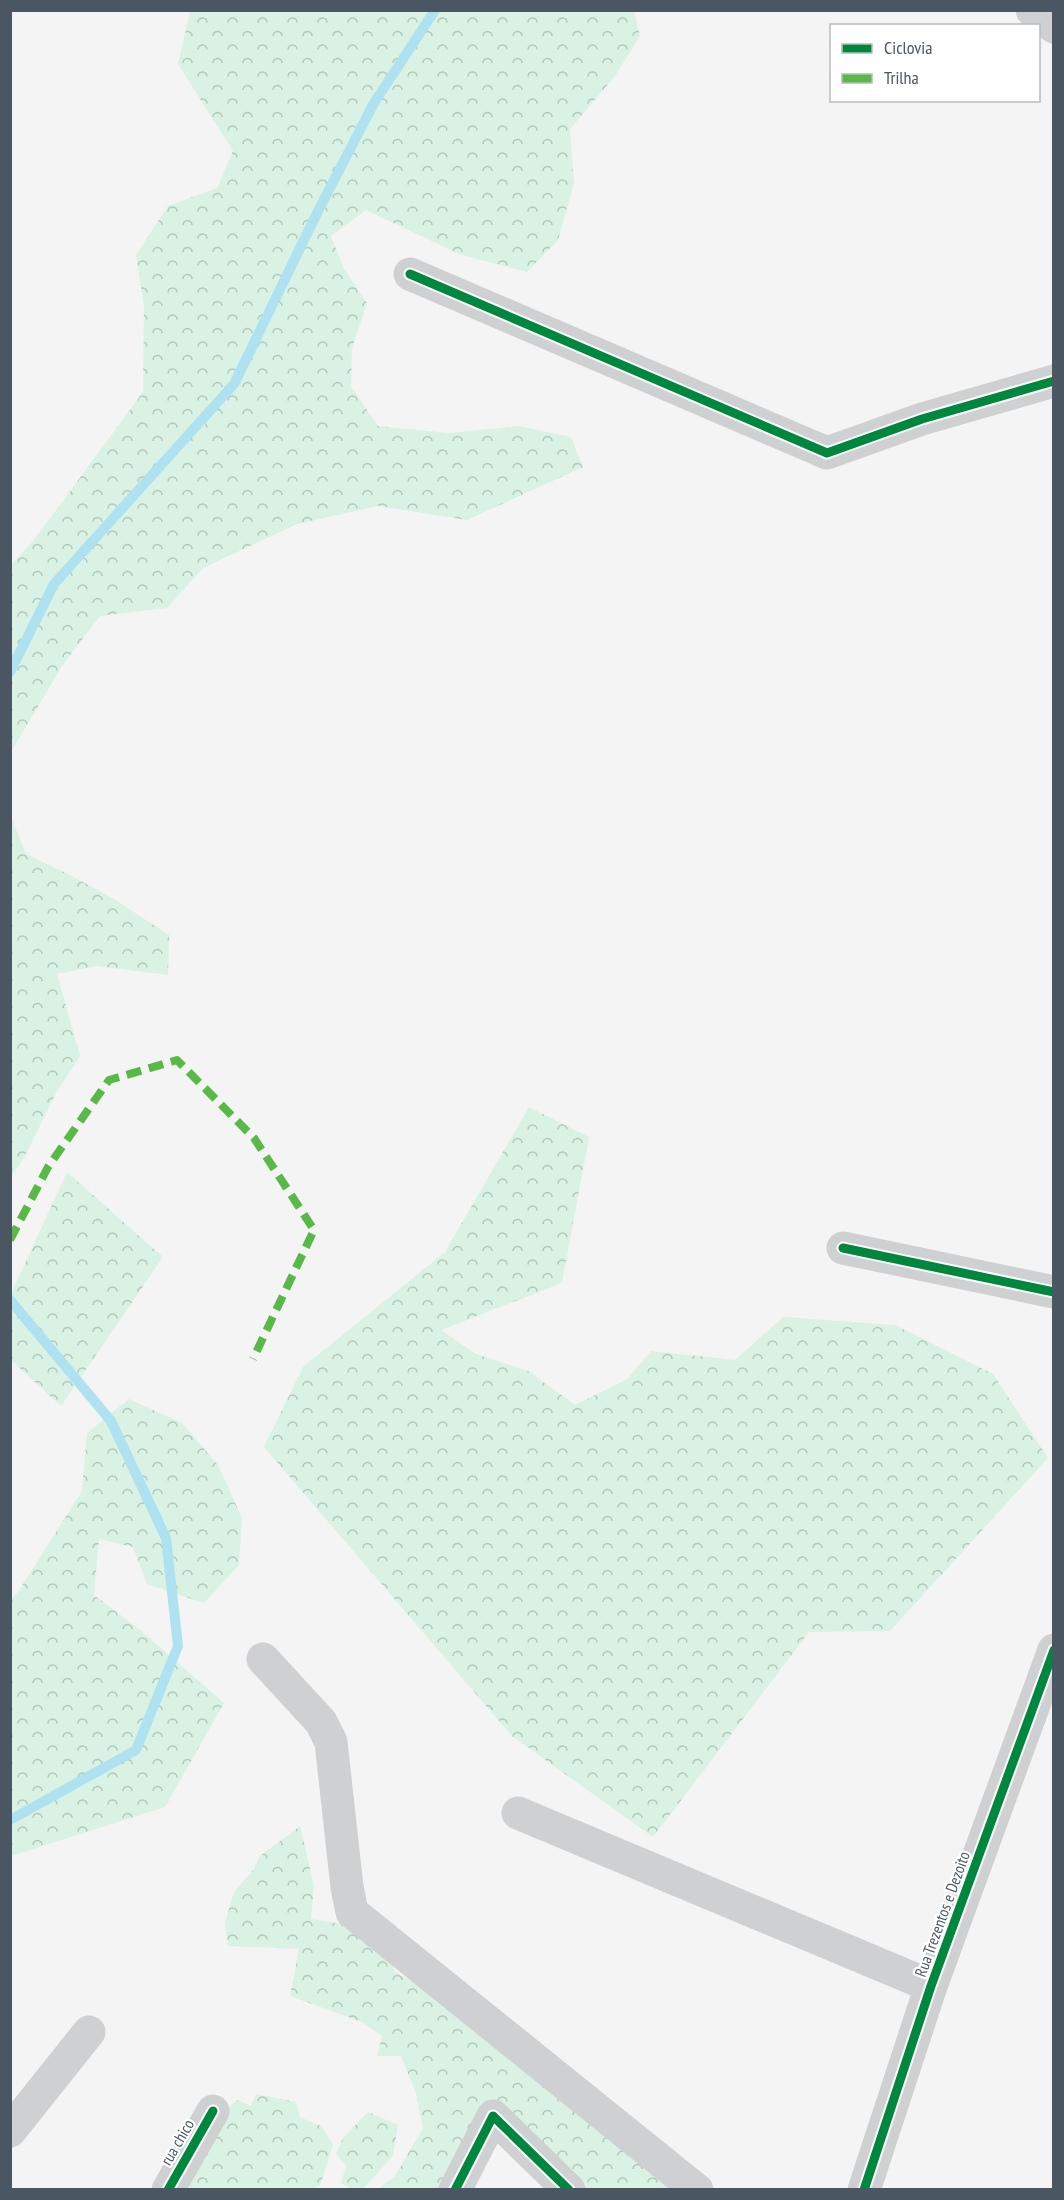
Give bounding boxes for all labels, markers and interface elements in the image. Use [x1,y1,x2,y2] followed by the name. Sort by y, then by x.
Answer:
[830,24,1040,102] legend
[884,36,932,59] text: Ciclovia
[884,66,919,89] text: Trilha
[910,1849,974,1979] street label: Rua Trezentos e Dezoito
[156,2115,198,2169] street label: rua chico

